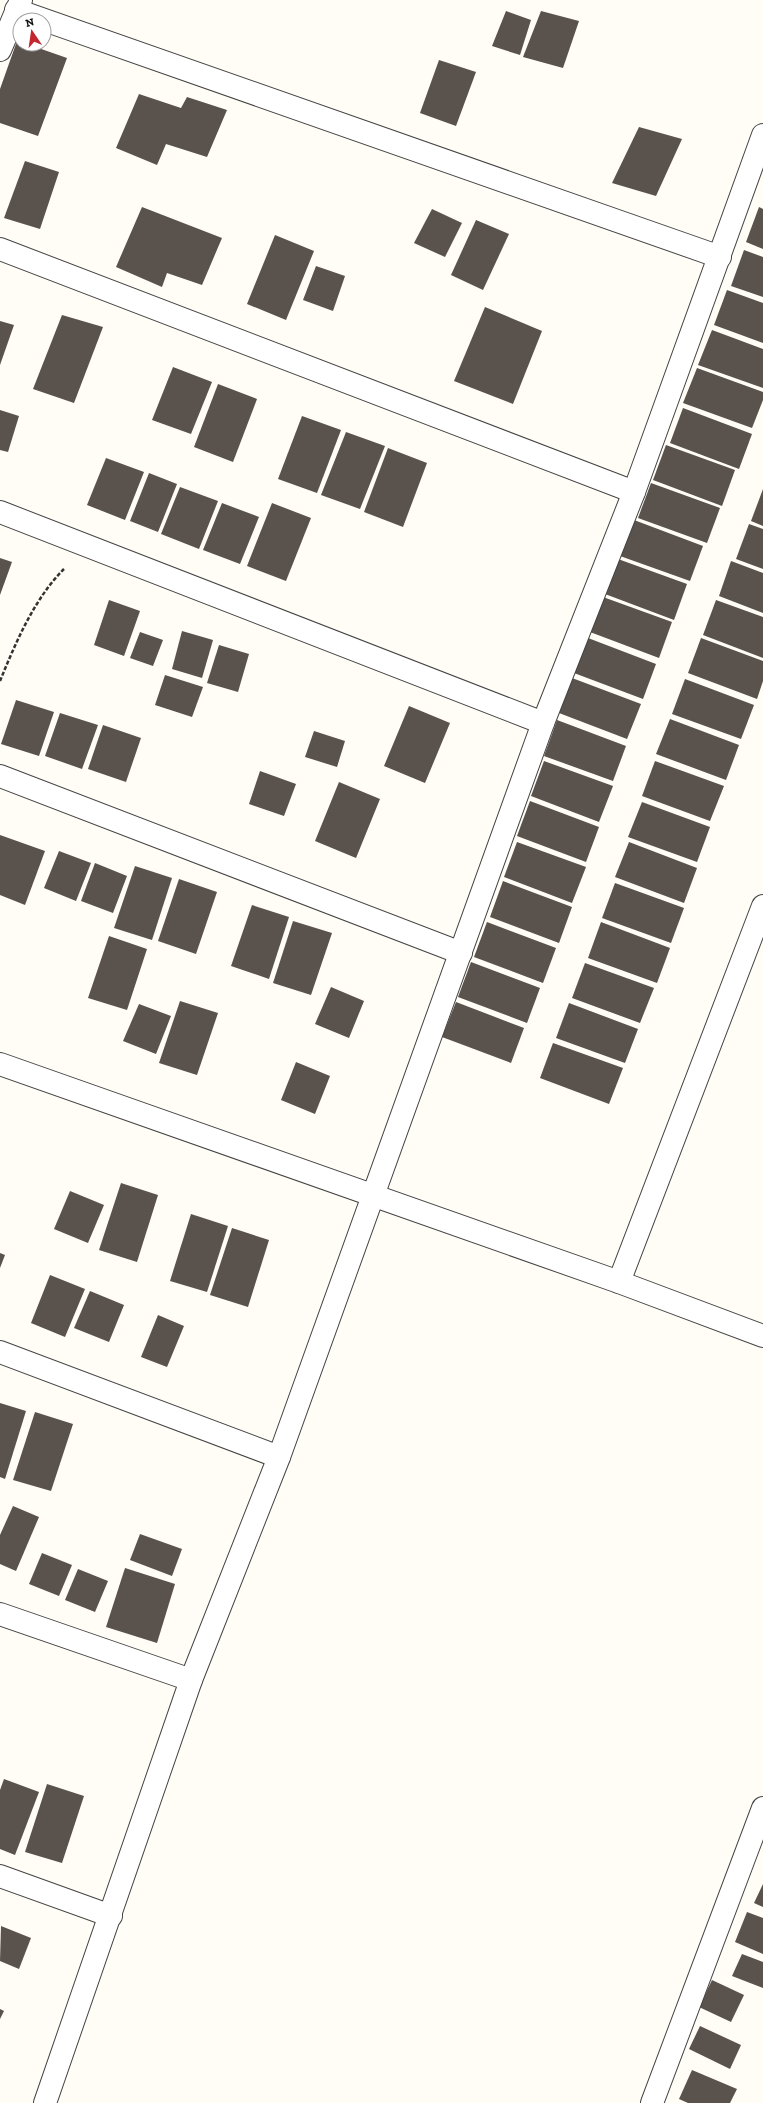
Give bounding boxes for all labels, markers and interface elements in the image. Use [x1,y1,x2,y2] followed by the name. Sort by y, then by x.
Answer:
[12,12,52,52] north arrow
[24,15,36,30] text: N

